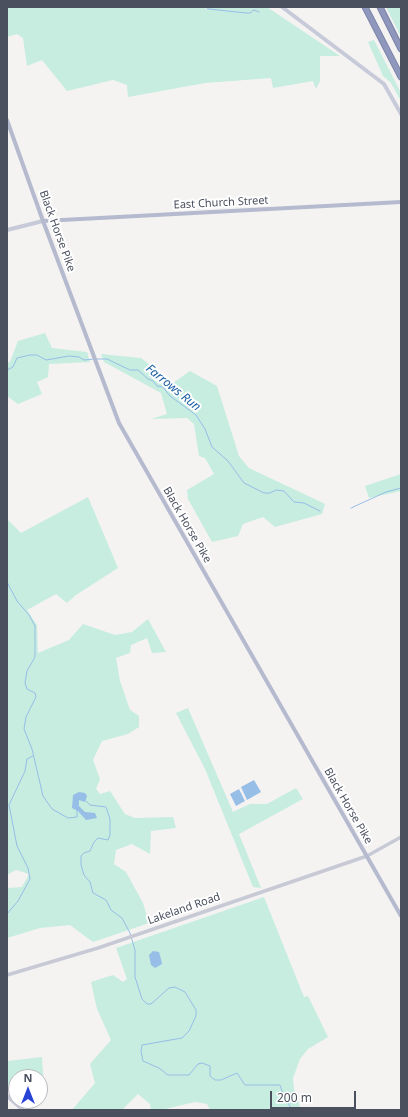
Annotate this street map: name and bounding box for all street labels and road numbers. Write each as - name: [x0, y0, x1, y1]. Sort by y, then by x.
- street label: Black Horse Pike: [36, 189, 78, 273]
- street label: East Church Street: [173, 194, 269, 212]
- street label: Black Horse Pike: [160, 485, 214, 565]
- street label: Black Horse Pike: [321, 766, 375, 846]
- street label: Lakeland Road: [146, 890, 222, 928]

